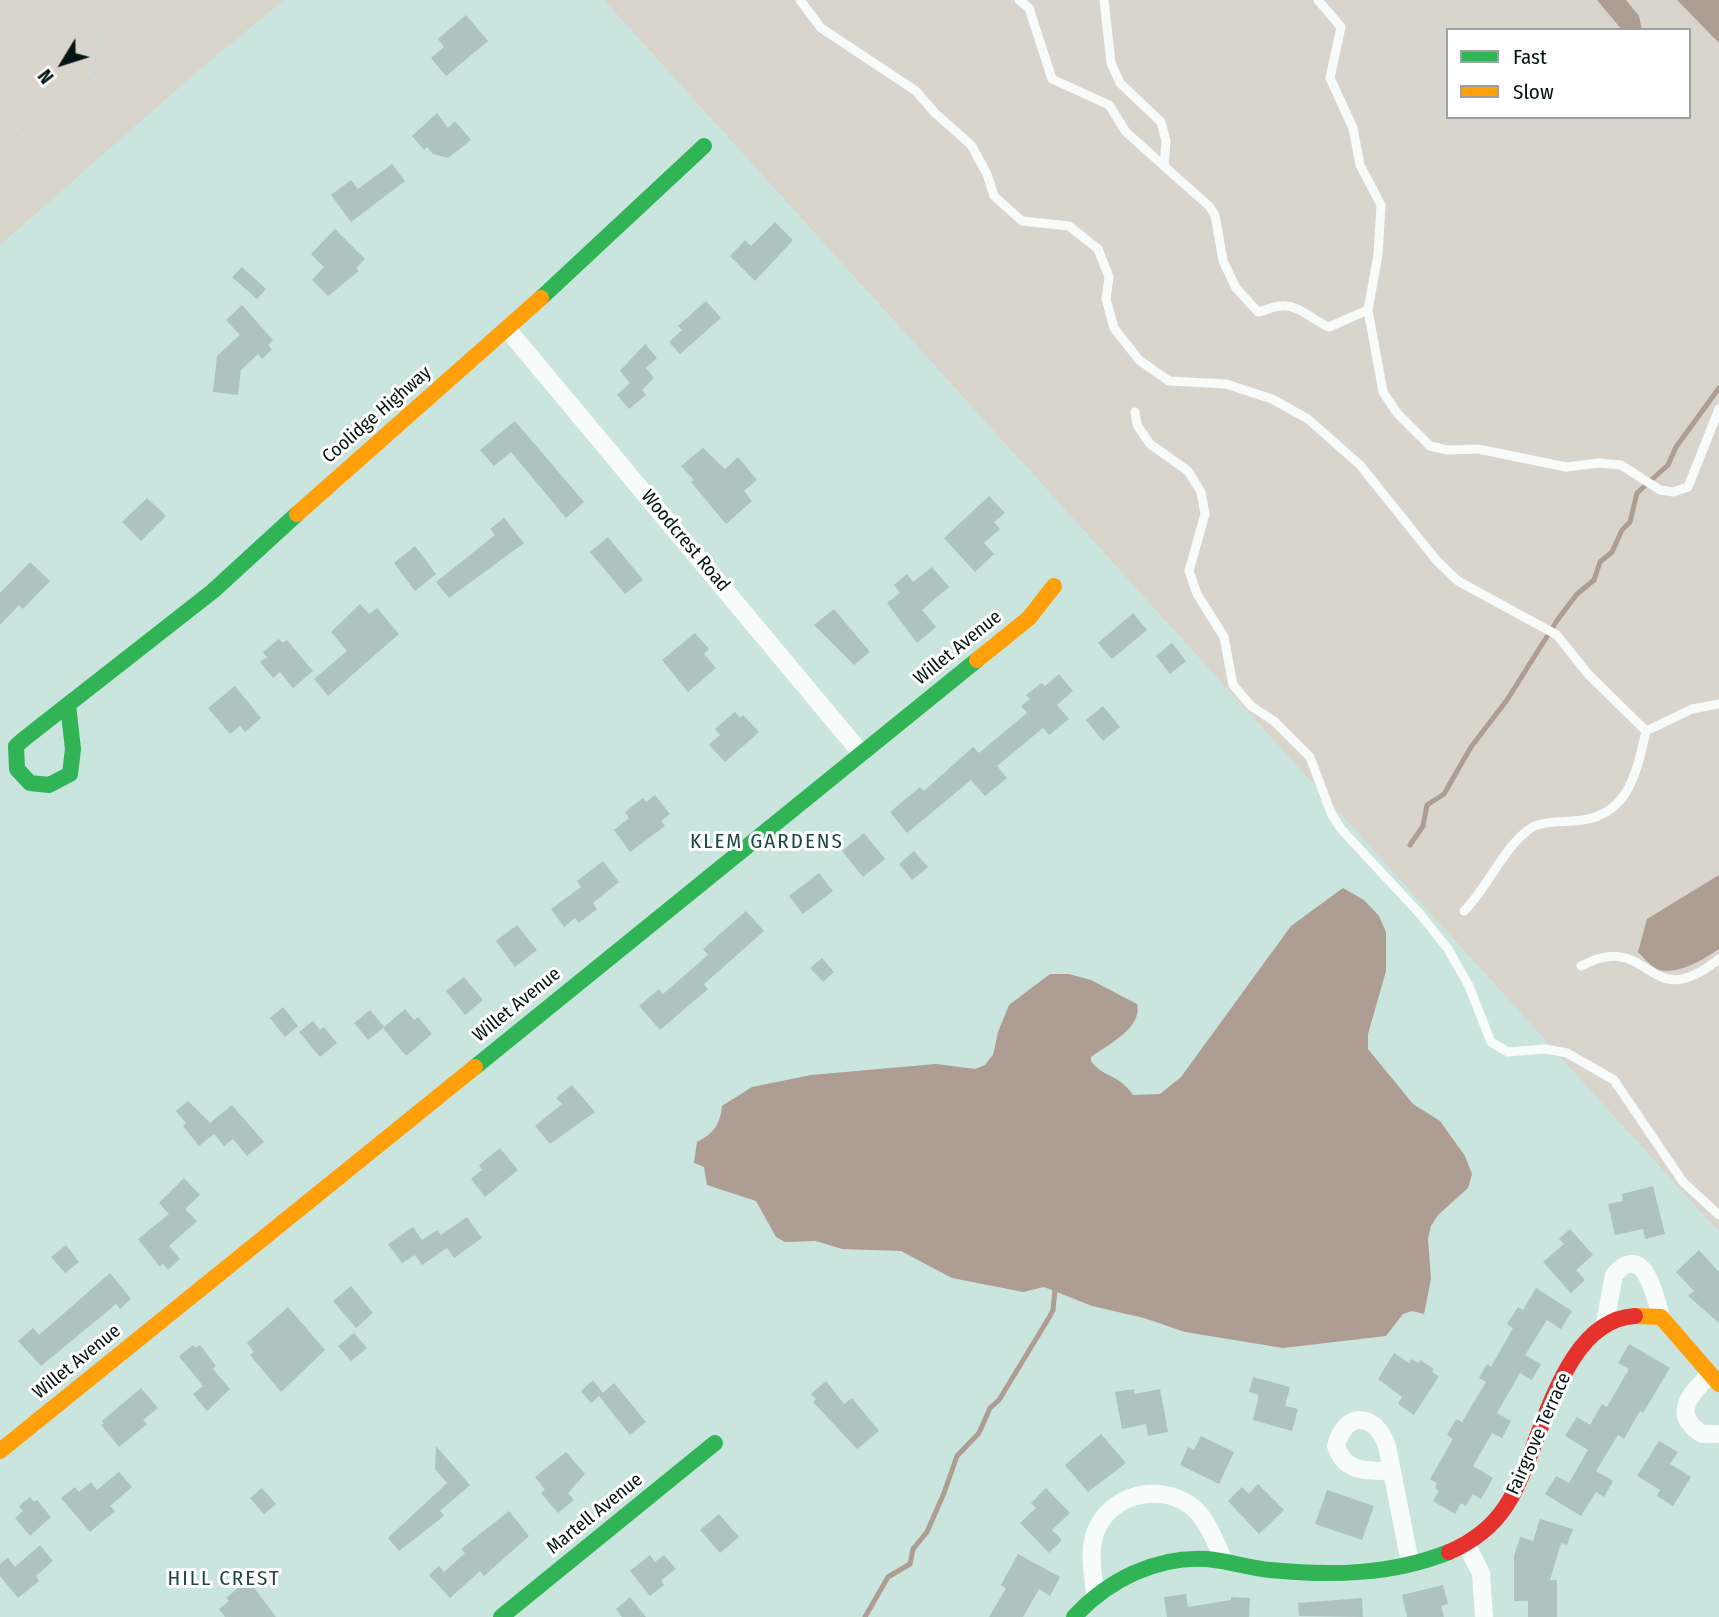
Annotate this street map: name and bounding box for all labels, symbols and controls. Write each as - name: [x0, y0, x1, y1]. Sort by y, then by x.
- north arrow: [28, 28, 98, 98]
- legend: [1446, 28, 1691, 119]
- text: Fast: [1513, 44, 1547, 70]
- text: N: [33, 65, 59, 88]
- text: Slow: [1513, 79, 1554, 105]
- street label: Coolidge Highway: [318, 362, 436, 468]
- street label: Woodcrest Road: [636, 485, 734, 597]
- street label: Willet Avenue: [910, 606, 1006, 690]
- district label: KLEM GARDENS: [692, 829, 842, 855]
- street label: Willet Avenue: [469, 963, 565, 1047]
- street label: Willet Avenue: [29, 1320, 125, 1404]
- street label: Fairgrove Terrace: [1502, 1369, 1576, 1499]
- street label: Martell Avenue: [543, 1469, 647, 1559]
- district label: HILL CREST: [169, 1566, 279, 1592]

